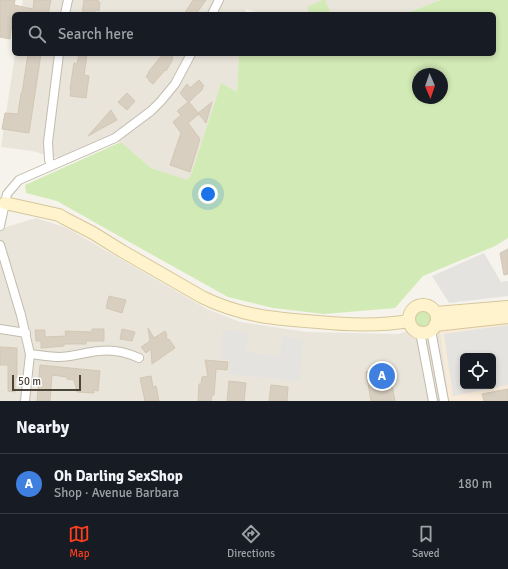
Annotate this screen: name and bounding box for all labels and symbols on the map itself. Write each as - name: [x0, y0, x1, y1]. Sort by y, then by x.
- north arrow: [412, 68, 448, 104]
- your location: [198, 184, 218, 204]
- pin: A: [369, 361, 395, 391]
- scale bar: [12, 373, 81, 392]

